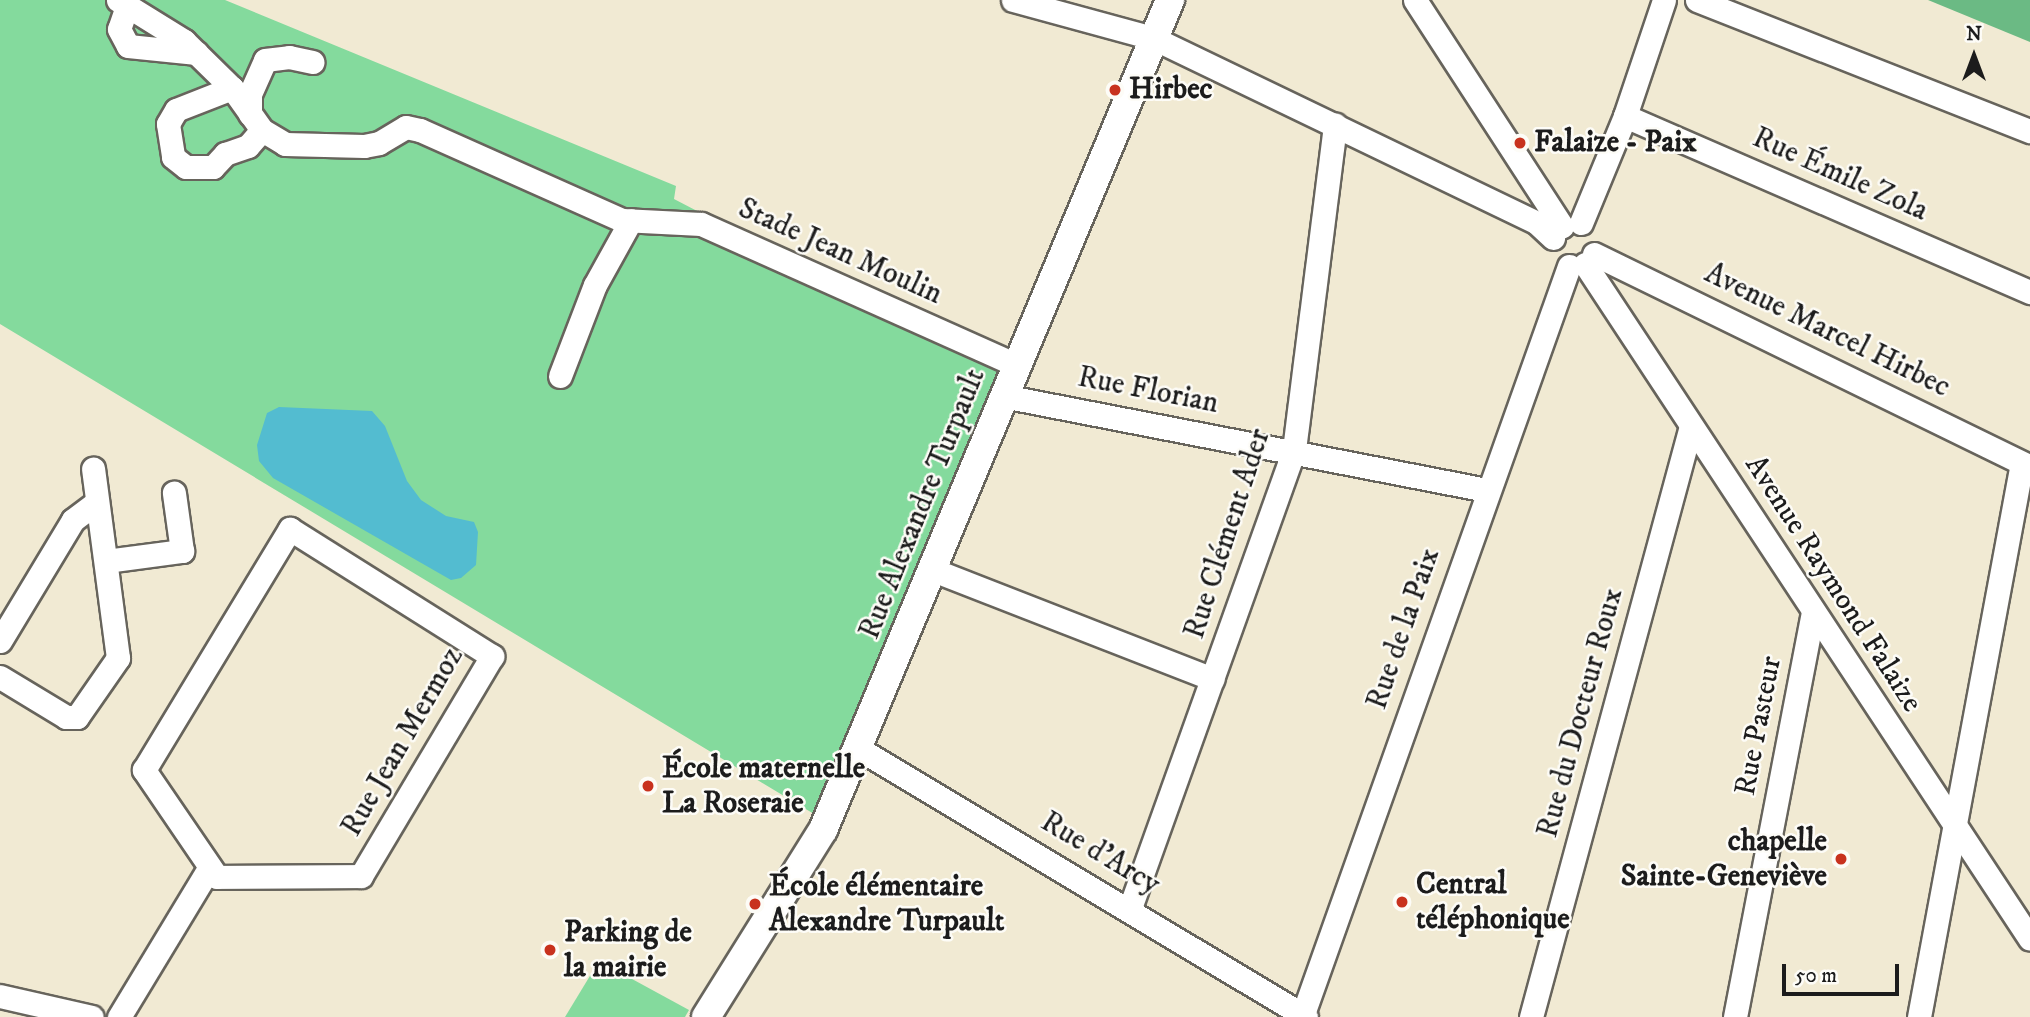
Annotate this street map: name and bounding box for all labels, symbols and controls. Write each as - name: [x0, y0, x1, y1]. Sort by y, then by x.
- north arrow: [1939, 21, 2009, 91]
- text: N: [1966, 23, 1982, 46]
- place label: Hirbec: [1129, 72, 1212, 108]
- marker: Hirbec: [1107, 82, 1123, 98]
- street label: Rue Émile Zola: [1747, 120, 1933, 230]
- place label: Falaize - Paix: [1534, 125, 1697, 161]
- marker: Falaize - Paix: [1512, 135, 1528, 151]
- street label: Stade Jean Moulin: [733, 191, 947, 313]
- street label: Avenue Marcel Hirbec: [1698, 256, 1956, 406]
- street label: Rue Florian: [1075, 360, 1221, 422]
- street label: Rue Alexandre Turpault: [852, 363, 994, 645]
- street label: Rue Clément Ader: [1177, 424, 1279, 644]
- street label: Avenue Raymond Falaize: [1737, 449, 1929, 719]
- street label: Rue de la Paix: [1360, 544, 1448, 714]
- street label: Rue du Docteur Roux: [1530, 584, 1632, 842]
- street label: Rue Jean Mermoz: [334, 641, 472, 843]
- street label: Rue Pasteur: [1728, 653, 1790, 799]
- place label: École maternelle La Roseraie: [662, 751, 865, 822]
- marker: École maternelle La Roseraie: [640, 778, 656, 794]
- street label: Rue d'Arcy: [1034, 805, 1166, 903]
- place label: chapelle Sainte-Geneviève: [1621, 824, 1827, 894]
- marker: chapelle Sainte-Geneviève: [1833, 851, 1849, 867]
- place label: Central téléphonique: [1416, 867, 1570, 937]
- place label: École élémentaire Alexandre Turpault: [769, 869, 1004, 939]
- marker: Central téléphonique: [1394, 894, 1410, 910]
- marker: École élémentaire Alexandre Turpault: [747, 896, 763, 912]
- place label: Parking de la mairie: [564, 915, 692, 986]
- marker: Parking de la mairie: [542, 942, 558, 958]
- scale bar: [1785, 950, 1902, 994]
- text: 50 m: [1795, 963, 1837, 989]

